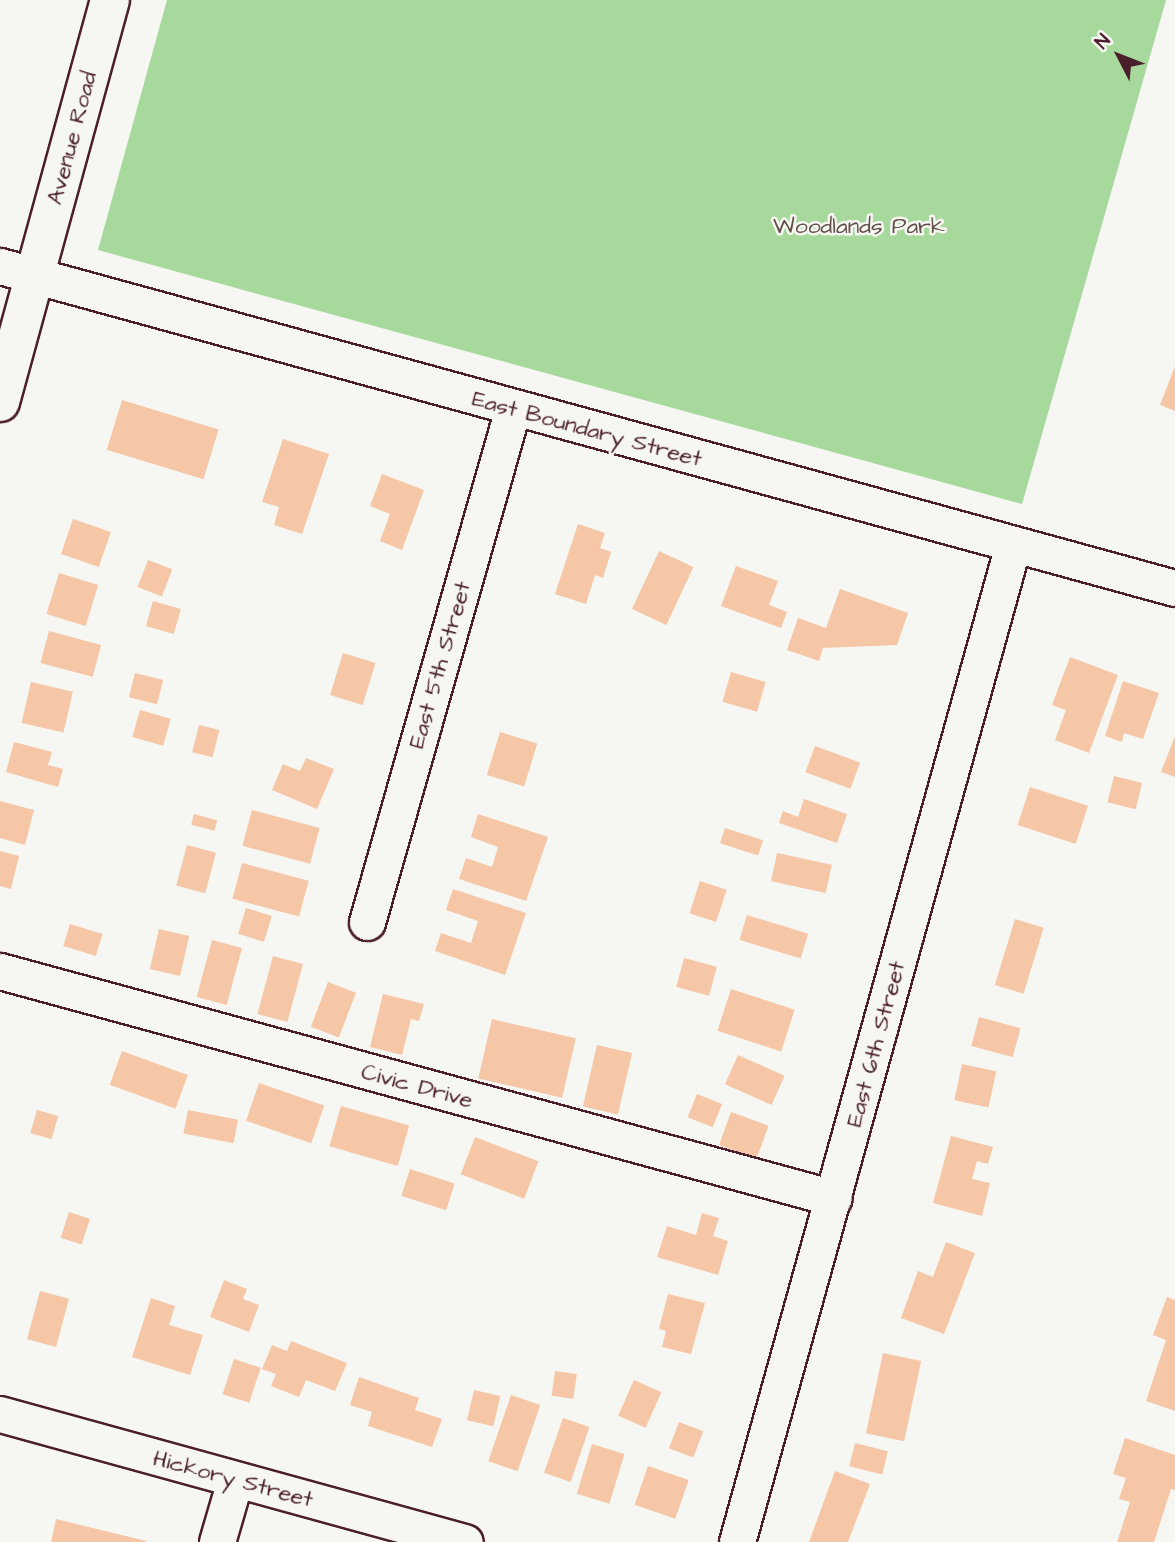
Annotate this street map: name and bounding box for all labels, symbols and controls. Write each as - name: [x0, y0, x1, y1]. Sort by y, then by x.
- north arrow: [1084, 21, 1154, 91]
- text: N: [1089, 28, 1117, 55]
- street label: Avenue Road: [41, 68, 103, 208]
- park label: Woodlands Park: [773, 212, 945, 240]
- street label: East Boundary Street: [469, 385, 705, 473]
- street label: East 5th Street: [403, 578, 477, 752]
- street label: East 6th Street: [841, 958, 911, 1130]
- street label: Civic Drive: [358, 1058, 476, 1114]
- street label: Hickory Street: [150, 1444, 316, 1514]

